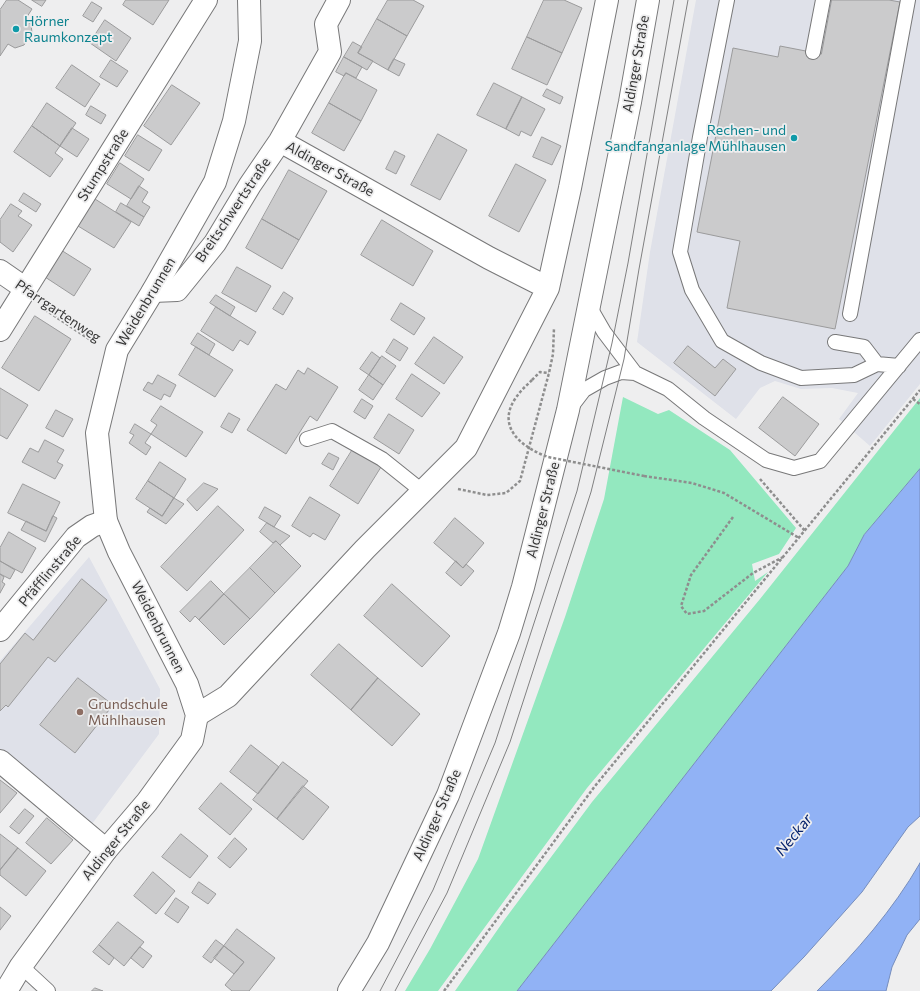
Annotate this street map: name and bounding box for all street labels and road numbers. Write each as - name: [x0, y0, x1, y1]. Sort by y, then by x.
- street label: Aldinger Straße: [619, 14, 653, 114]
- street label: Stumpstraße: [74, 125, 132, 205]
- street label: Aldinger Straße: [283, 138, 377, 200]
- street label: Breitschwertstraße: [192, 154, 274, 266]
- street label: Weidenbrunnen: [113, 254, 179, 350]
- street label: Pfarrgartenweg: [12, 276, 104, 346]
- street label: Aldinger Straße: [523, 460, 563, 560]
- street label: Pfäfflinstraße: [15, 532, 85, 610]
- street label: Weidenbrunnen: [128, 578, 188, 676]
- street label: Aldinger Straße: [409, 767, 465, 863]
- street label: Aldinger Straße: [78, 796, 154, 884]

